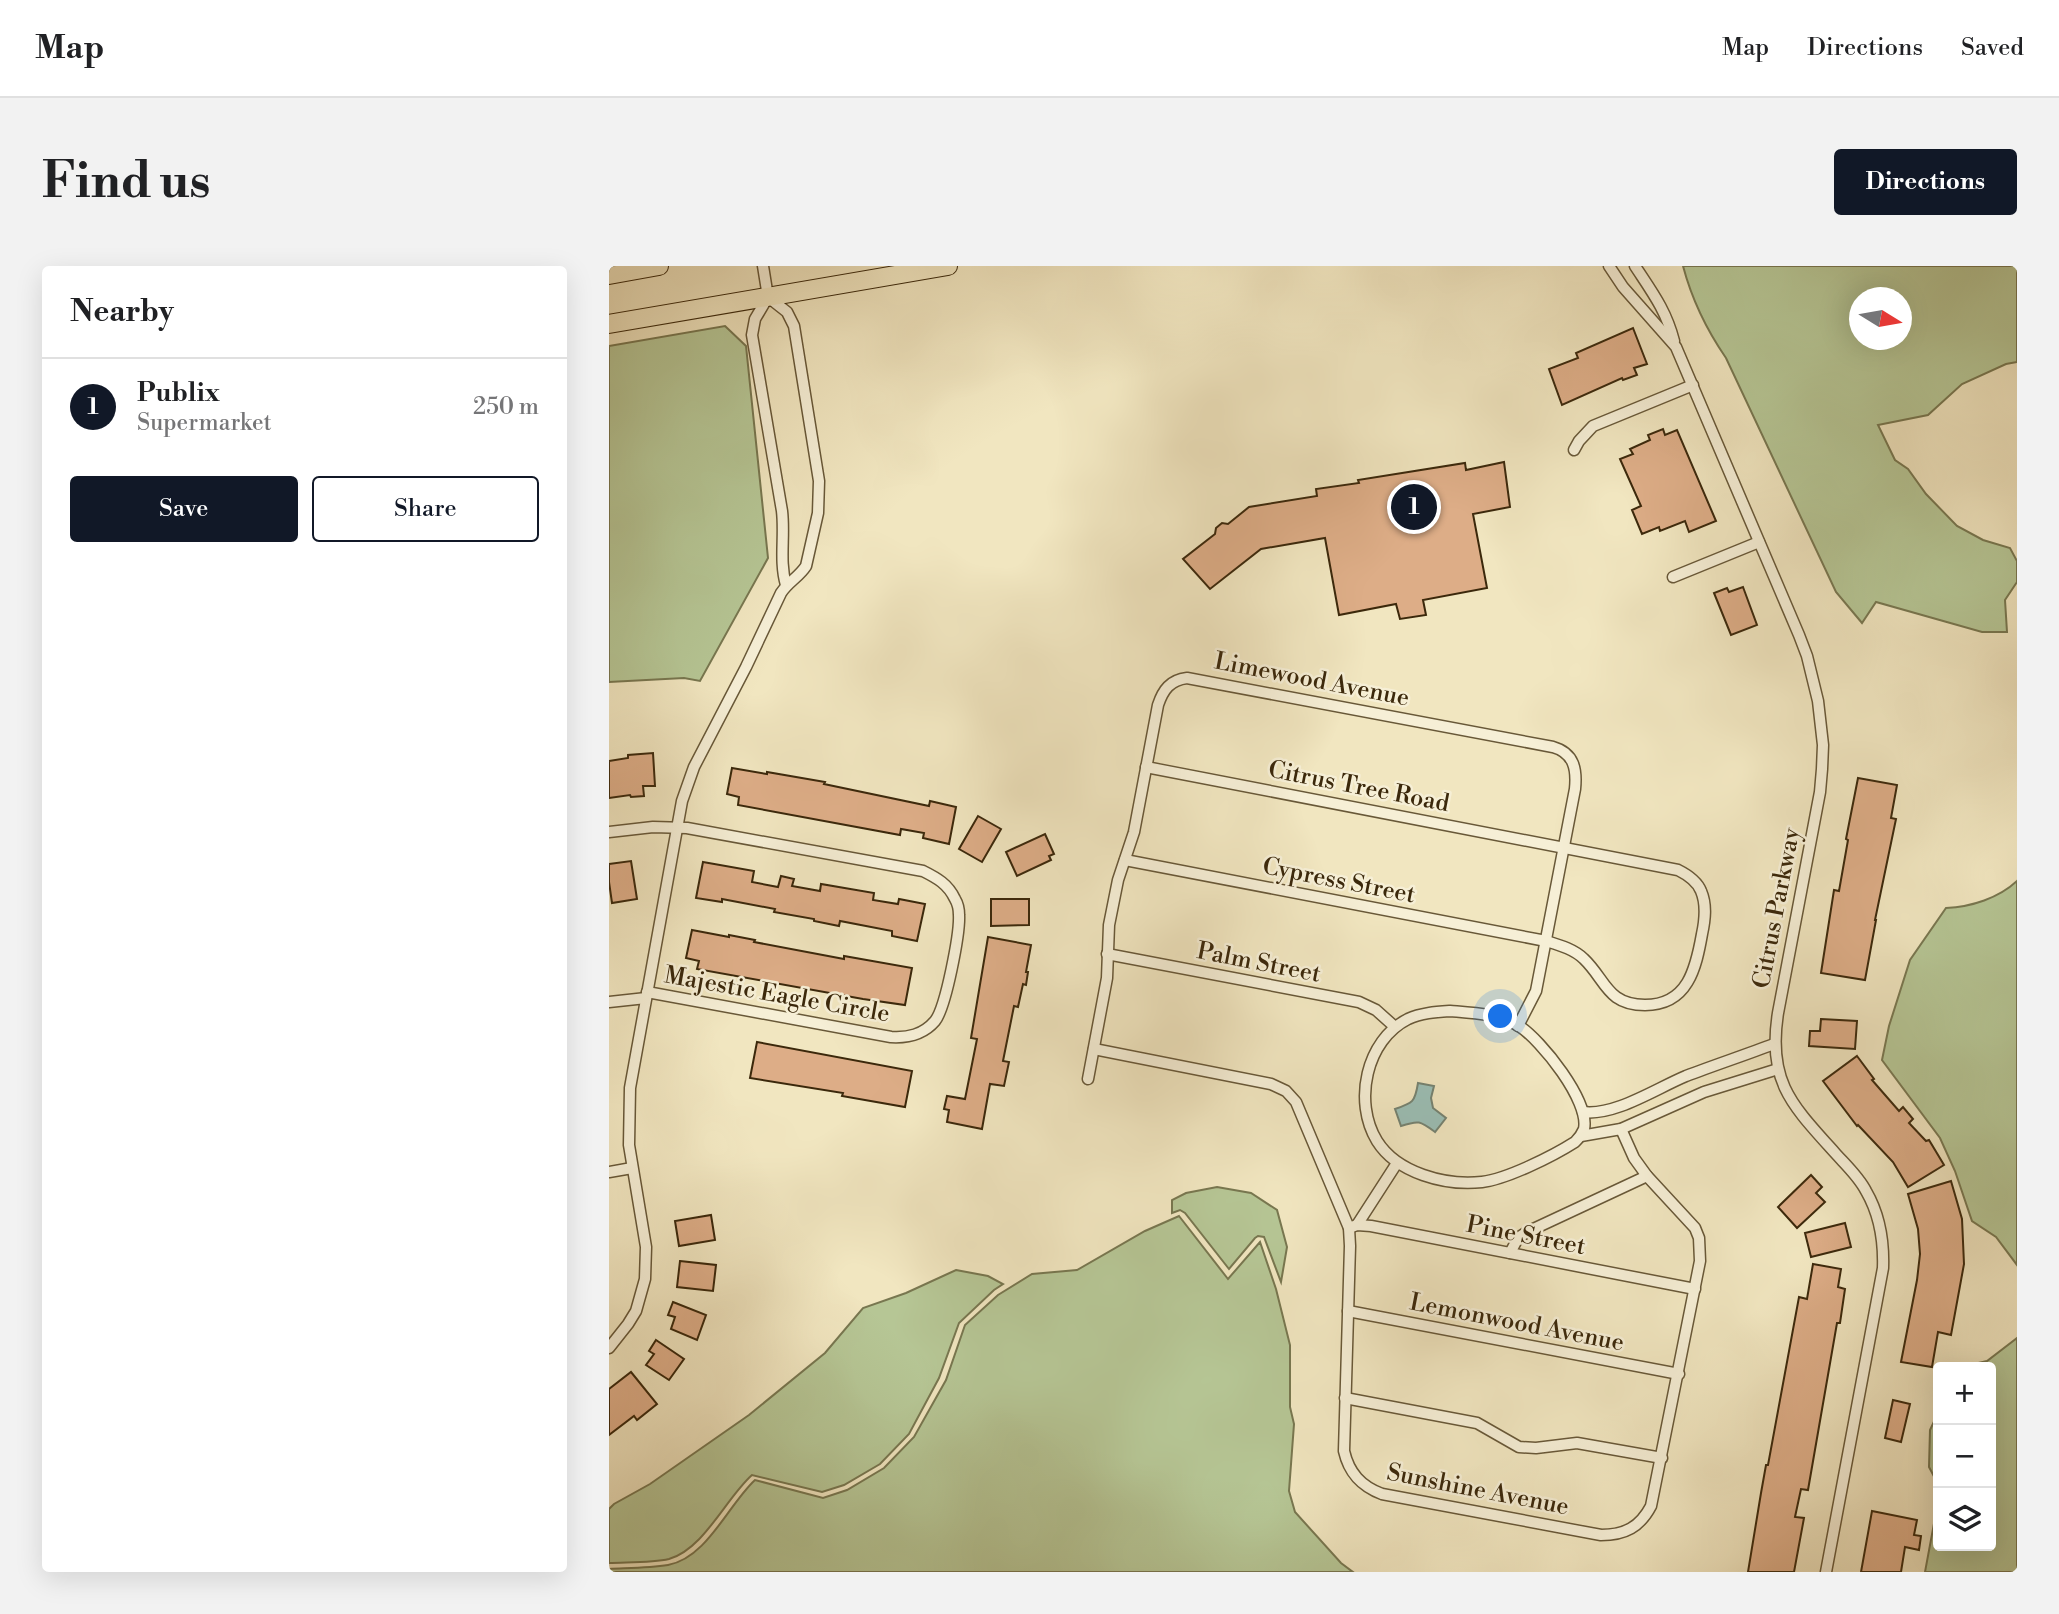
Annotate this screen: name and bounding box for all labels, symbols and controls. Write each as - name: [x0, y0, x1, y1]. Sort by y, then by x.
- text: Map: [35, 28, 104, 69]
- text: Map: [1722, 33, 1769, 63]
- text: Directions: [1807, 33, 1923, 63]
- text: Saved: [1961, 33, 2024, 63]
- button: Directions: [1834, 149, 2017, 215]
- text: Find us: [42, 152, 211, 213]
- north arrow: [1849, 287, 1912, 350]
- text: Nearby: [70, 293, 174, 331]
- text: Publix: [137, 377, 220, 409]
- text: 1: [87, 393, 99, 421]
- text: 250 m: [473, 393, 539, 421]
- text: Supermarket: [137, 409, 272, 437]
- button: Save: [70, 476, 298, 542]
- button: Share: [312, 476, 539, 542]
- pin: 1: [1391, 481, 1437, 533]
- street label: Limewood Avenue: [1212, 646, 1412, 714]
- street label: Citrus Tree Road: [1266, 755, 1452, 819]
- street label: Citrus Parkway: [1747, 825, 1807, 991]
- street label: Cypress Street: [1260, 851, 1418, 911]
- street label: Palm Street: [1194, 936, 1324, 990]
- street label: Majestic Eagle Circle: [662, 960, 892, 1030]
- your location: [1483, 999, 1517, 1033]
- street label: Pine Street: [1464, 1210, 1588, 1262]
- street label: Lemonwood Avenue: [1407, 1287, 1627, 1358]
- map controls: [1933, 1362, 1996, 1551]
- button: +: [1933, 1362, 1996, 1425]
- button: −: [1933, 1425, 1996, 1488]
- street label: Sunshine Avenue: [1384, 1458, 1571, 1522]
- button: layers: [1933, 1488, 1996, 1551]

